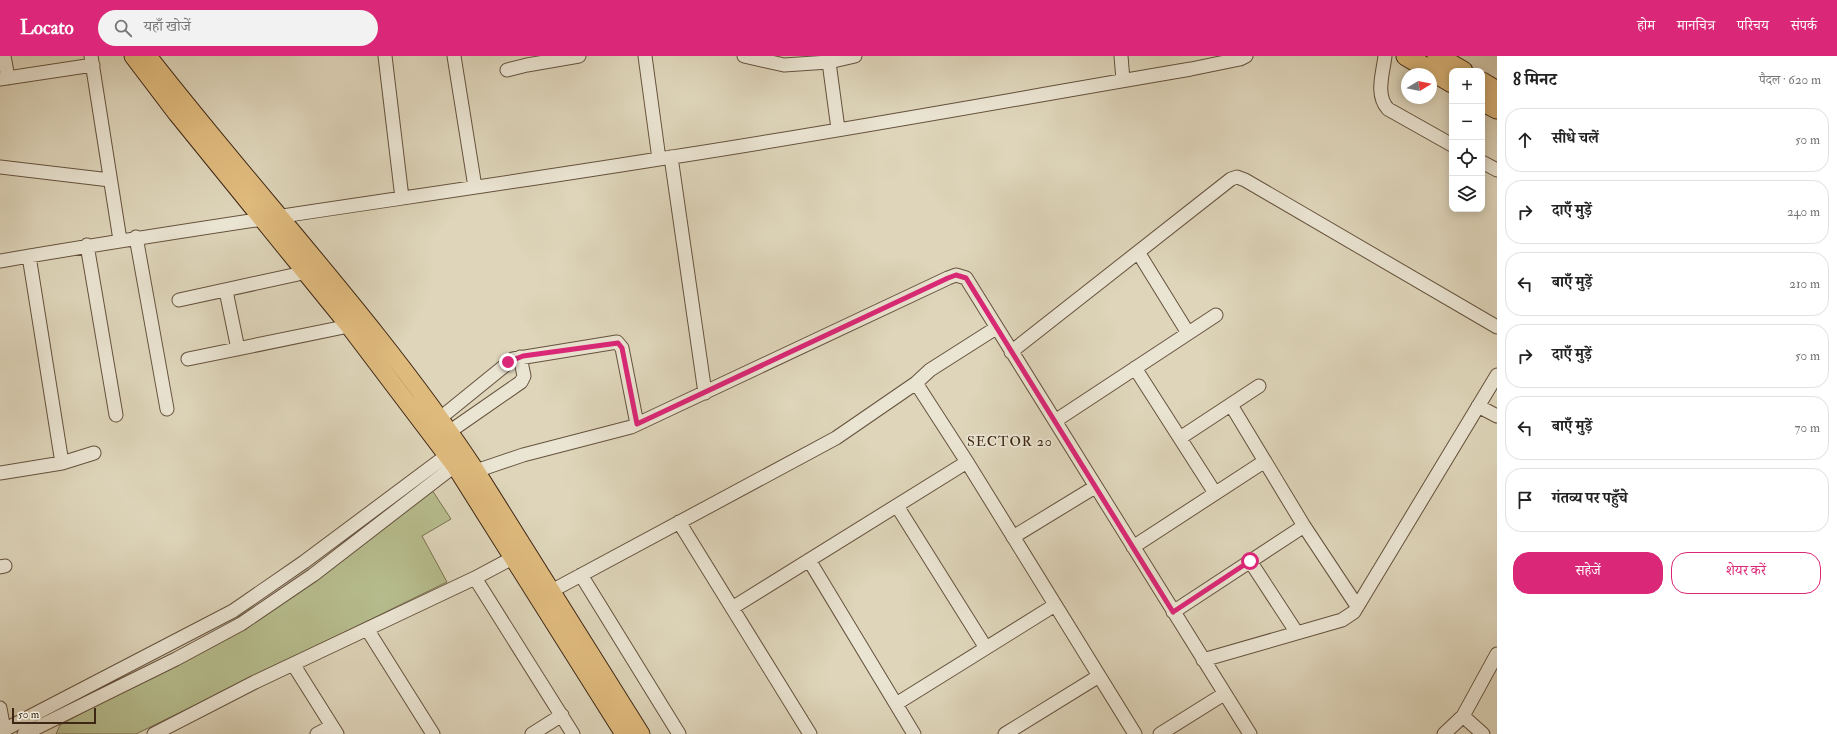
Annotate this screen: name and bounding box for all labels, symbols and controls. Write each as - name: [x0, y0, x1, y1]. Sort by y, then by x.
- search box: [98, 10, 378, 46]
- text: Locato: [20, 16, 74, 40]
- icon: search: [112, 17, 134, 39]
- text: यहाँ खोजें: [144, 17, 191, 36]
- text: होम: [1637, 17, 1655, 34]
- text: मानचित्र: [1677, 17, 1715, 34]
- text: परिचय: [1737, 17, 1769, 34]
- text: संपर्क: [1791, 17, 1817, 34]
- north arrow: [1401, 68, 1437, 104]
- map controls: [1449, 68, 1485, 212]
- button: +: [1449, 68, 1485, 104]
- text: 8 मिनट: [1513, 69, 1557, 90]
- text: पैदल · 620 m: [1759, 72, 1821, 88]
- button: −: [1449, 104, 1485, 140]
- icon: ahead: [1514, 129, 1536, 151]
- text: सीधे चलें: [1552, 129, 1599, 148]
- text: 50 m: [1795, 132, 1820, 148]
- button: locate: [1449, 140, 1485, 176]
- button: layers: [1449, 176, 1485, 212]
- icon: right: [1514, 201, 1536, 223]
- text: दाएँ मुड़ें: [1552, 201, 1592, 220]
- text: 240 m: [1787, 204, 1820, 220]
- icon: left: [1514, 273, 1536, 295]
- text: बाएँ मुड़ें: [1552, 273, 1592, 292]
- text: 210 m: [1789, 276, 1820, 292]
- icon: right: [1514, 345, 1536, 367]
- text: दाएँ मुड़ें: [1552, 345, 1592, 364]
- text: 50 m: [1795, 348, 1820, 364]
- route end: [499, 353, 517, 371]
- icon: left: [1514, 417, 1536, 439]
- text: बाएँ मुड़ें: [1552, 417, 1592, 436]
- text: 70 m: [1795, 420, 1820, 436]
- district label: SECTOR 20: [967, 433, 1053, 450]
- icon: arrive: [1514, 489, 1536, 511]
- text: गंतव्य पर पहुँचे: [1552, 489, 1628, 508]
- route start: [1241, 552, 1259, 570]
- button: सहेजें: [1513, 552, 1663, 594]
- button: शेयर करें: [1671, 552, 1821, 594]
- scale bar: [12, 706, 96, 725]
- text: 50 m: [18, 708, 39, 721]

